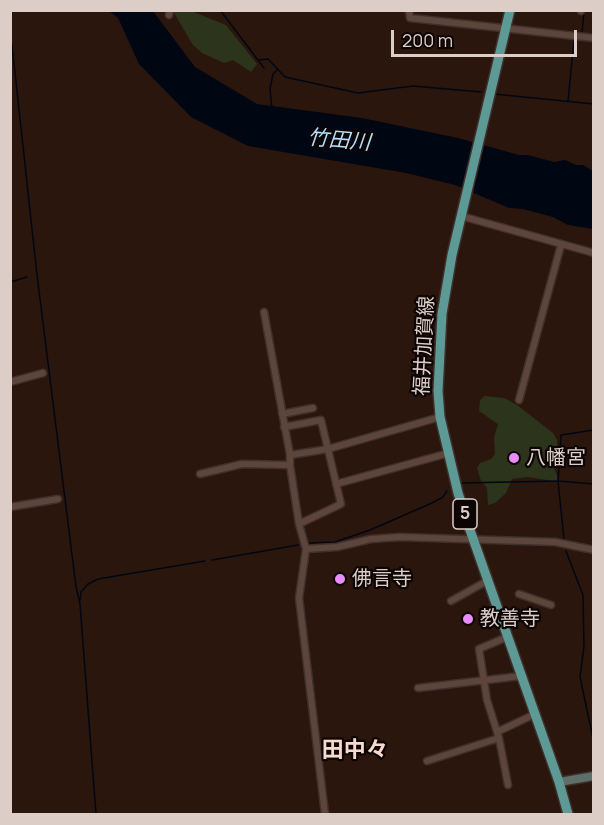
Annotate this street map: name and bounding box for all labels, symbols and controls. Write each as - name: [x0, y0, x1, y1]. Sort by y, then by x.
- scale bar: [394, 18, 580, 56]
- text: 200 m: [402, 28, 453, 52]
- water label: 竹田川: [307, 126, 371, 156]
- street label: 福井加賀線: [410, 295, 440, 397]
- place label: 八幡宮: [526, 446, 586, 470]
- marker: 八幡宮: [507, 451, 521, 465]
- road number: 5: [453, 499, 477, 529]
- place label: 佛言寺: [352, 567, 412, 591]
- marker: 佛言寺: [333, 572, 347, 586]
- place label: 教善寺: [480, 607, 540, 631]
- marker: 教善寺: [461, 612, 475, 626]
- district label: 田中々: [322, 738, 388, 764]

